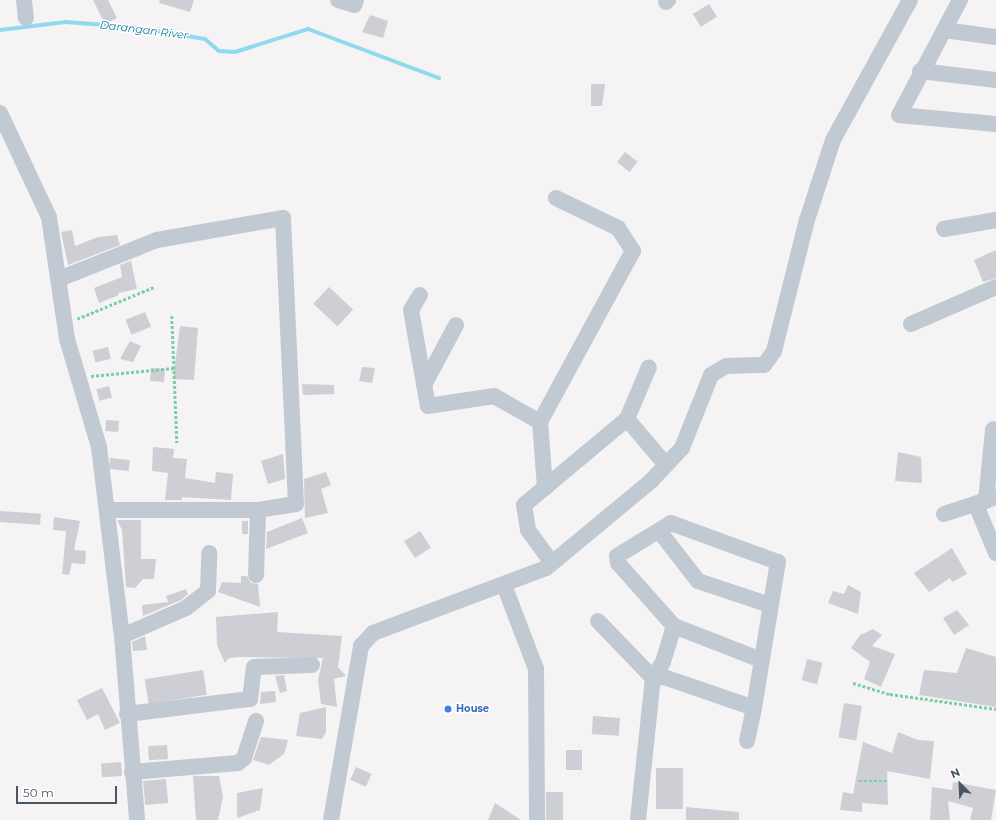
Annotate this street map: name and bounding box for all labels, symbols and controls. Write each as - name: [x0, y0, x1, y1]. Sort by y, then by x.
- water label: Darangan River: [99, 18, 189, 42]
- place label: House: [456, 703, 489, 715]
- marker: House: [443, 704, 453, 714]
- north arrow: [940, 764, 980, 804]
- text: N: [948, 765, 962, 781]
- scale bar: [18, 778, 119, 804]
- text: 50 m: [23, 785, 54, 800]

